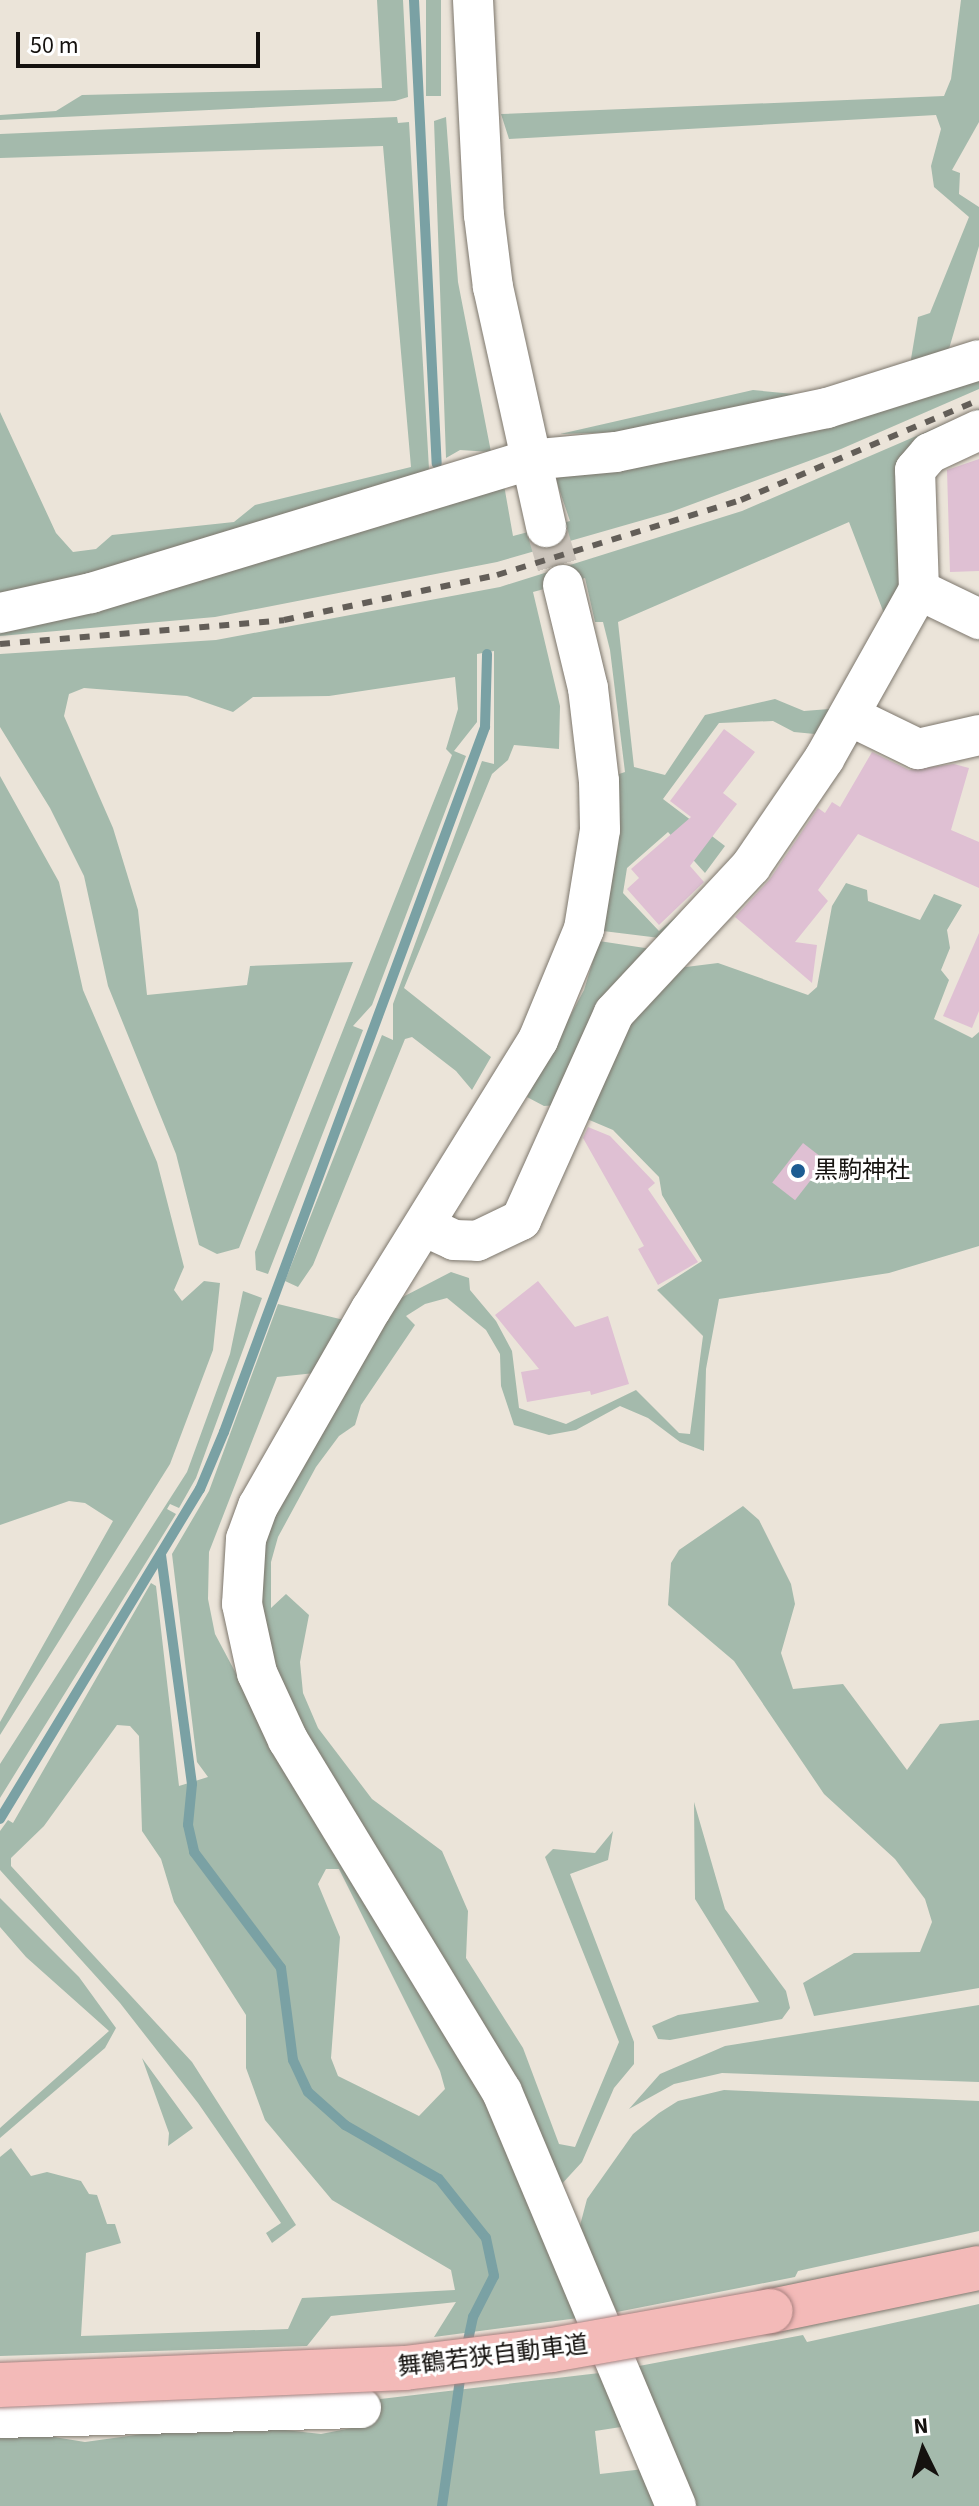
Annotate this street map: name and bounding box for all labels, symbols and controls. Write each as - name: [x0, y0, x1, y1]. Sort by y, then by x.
- scale bar: [20, 16, 264, 66]
- text: 50 m: [30, 28, 79, 63]
- place label: 黒駒神社: [814, 1157, 910, 1185]
- marker: 黒駒神社: [789, 1162, 807, 1180]
- street label: 舞鶴若狭自動車道: [396, 2330, 590, 2382]
- north arrow: [883, 2410, 963, 2490]
- text: N: [912, 2410, 930, 2443]

